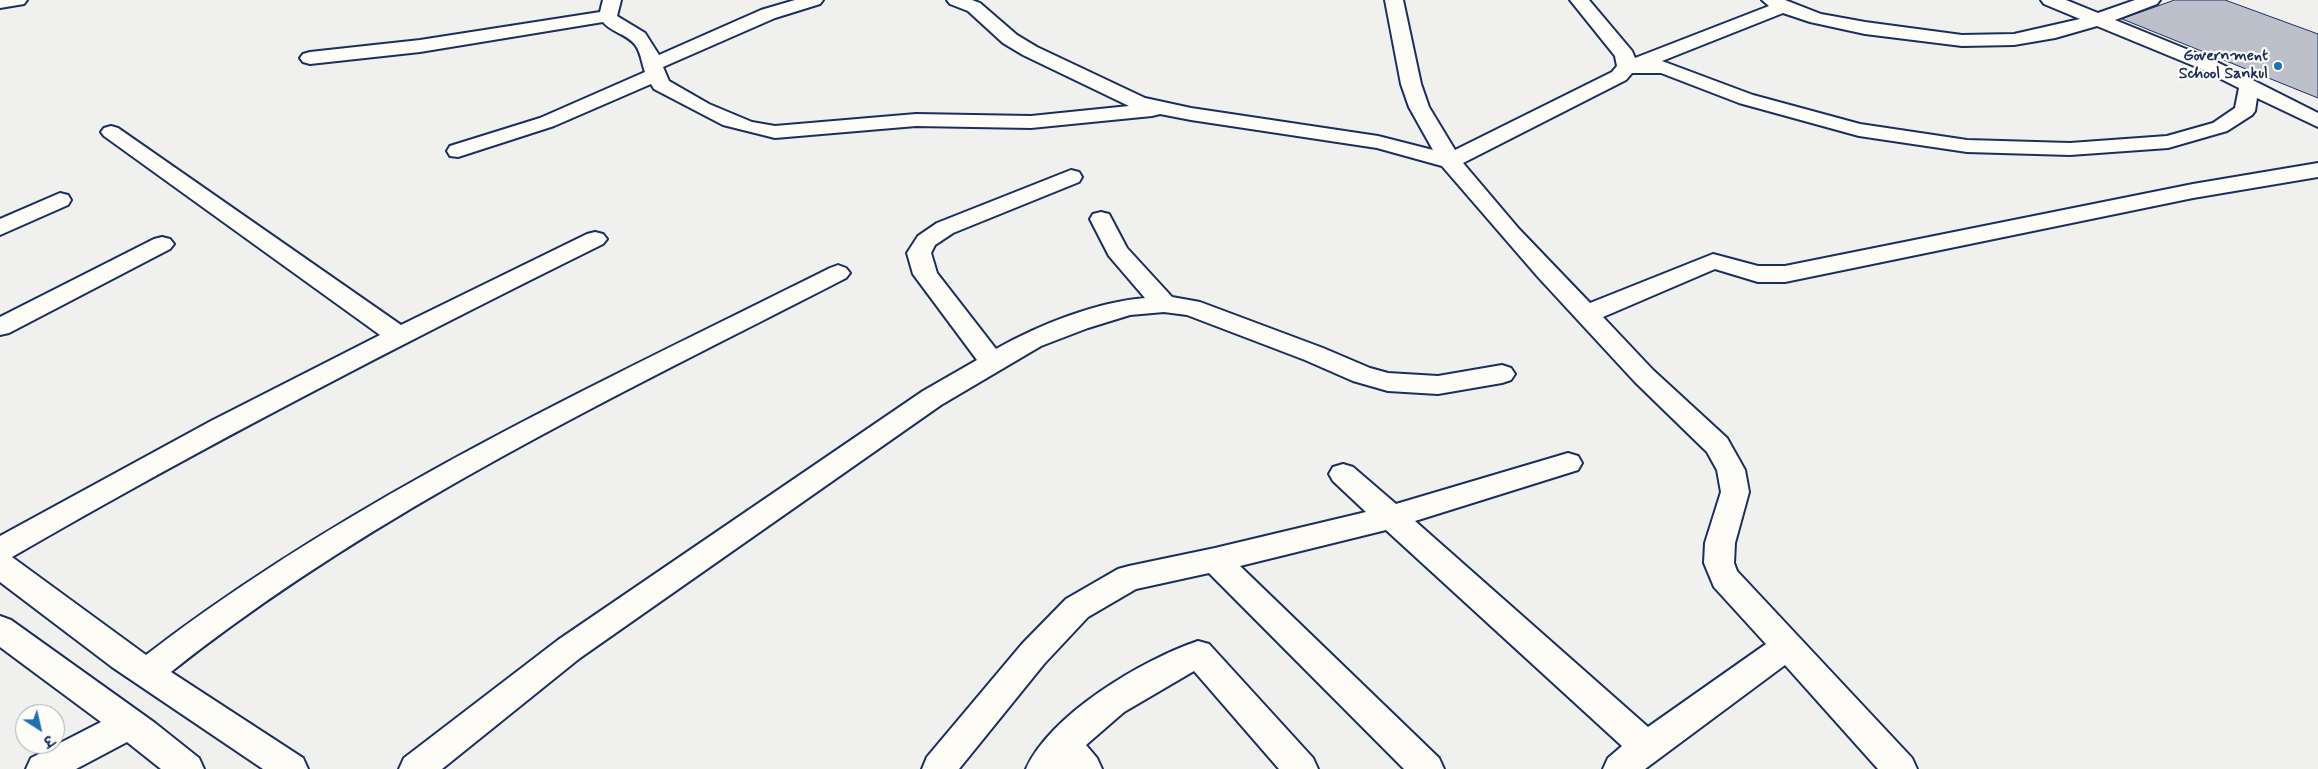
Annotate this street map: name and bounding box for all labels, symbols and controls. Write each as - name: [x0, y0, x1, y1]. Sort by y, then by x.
- place label: Government School Sankul: [2179, 47, 2268, 85]
- marker: Government School Sankul: [2272, 60, 2284, 72]
- north arrow: [15, 704, 65, 754]
- text: उ: [39, 730, 57, 751]

